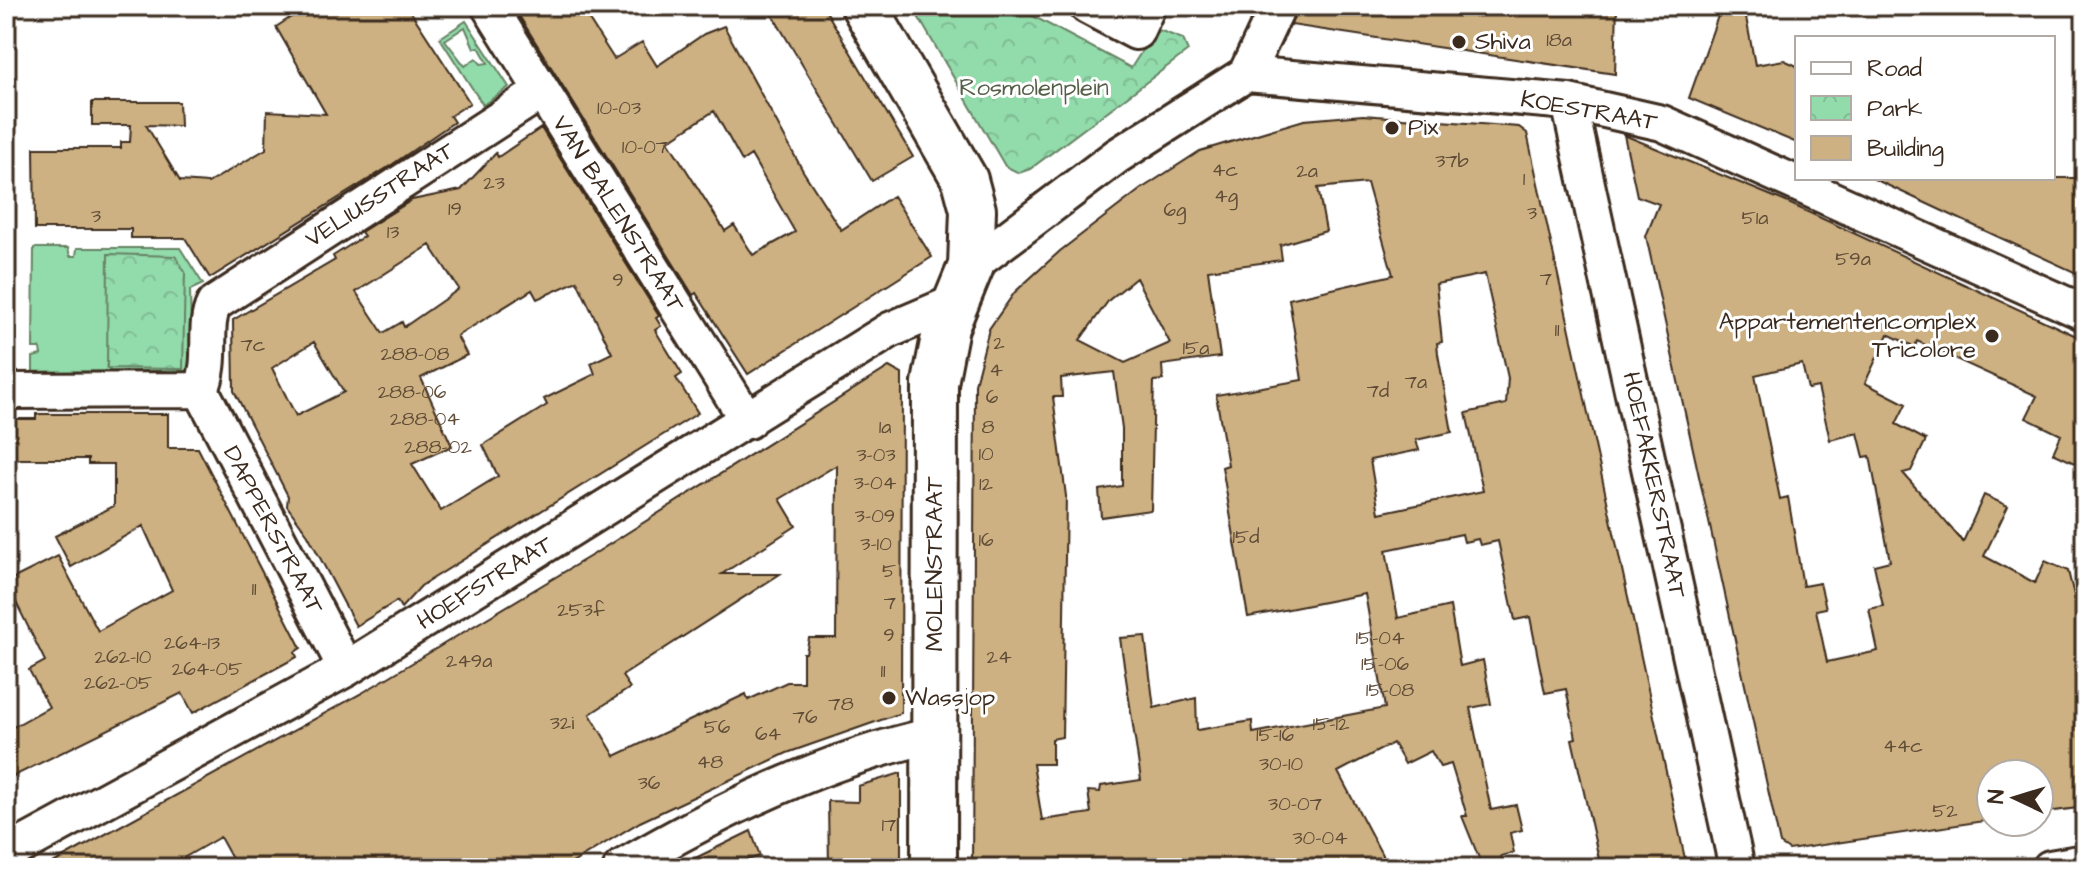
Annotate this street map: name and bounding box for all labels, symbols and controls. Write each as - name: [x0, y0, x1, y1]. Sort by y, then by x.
- place label: Shiva: [1475, 25, 1531, 59]
- house number: 18a: [1546, 26, 1572, 54]
- marker: Shiva: [1450, 33, 1468, 51]
- legend: [1795, 36, 2055, 180]
- text: Road: [1867, 52, 1922, 86]
- park label: Rosmolenplein: [959, 71, 1109, 105]
- street label: KOESTRAAT: [1518, 82, 1660, 140]
- text: Park: [1867, 92, 1923, 126]
- house number: 10-03: [597, 94, 641, 122]
- street label: VAN BALENSTRAAT: [544, 109, 692, 319]
- place label: Pix: [1408, 111, 1439, 145]
- marker: Pix: [1383, 119, 1401, 137]
- text: Building: [1867, 132, 1944, 167]
- house number: 10-07: [622, 133, 668, 161]
- street label: VELIUSSTRAAT: [299, 134, 461, 256]
- house number: 37b: [1435, 147, 1469, 175]
- house number: 4c: [1212, 156, 1238, 184]
- house number: 2a: [1296, 157, 1318, 185]
- house number: 1: [1523, 165, 1526, 193]
- house number: 23: [483, 169, 505, 197]
- house number: 4g: [1214, 182, 1238, 211]
- house number: 19: [448, 195, 462, 223]
- house number: 6g: [1164, 196, 1186, 225]
- house number: 3: [1527, 199, 1537, 227]
- house number: 3: [91, 202, 101, 230]
- house number: 51a: [1742, 204, 1768, 232]
- house number: 13: [387, 218, 399, 246]
- house number: 59a: [1835, 245, 1871, 273]
- house number: 7: [1540, 265, 1552, 293]
- house number: 9: [612, 266, 624, 294]
- place label: Appartementencomplex Tricolore: [1719, 305, 1977, 367]
- house number: 11: [1554, 316, 1560, 344]
- marker: Appartementencomplex Tricolore: [1983, 327, 2001, 345]
- house number: 2: [993, 329, 1005, 357]
- house number: 7c: [241, 331, 266, 359]
- house number: 15a: [1183, 334, 1209, 362]
- house number: 288-08: [380, 340, 450, 368]
- house number: 4: [989, 356, 1003, 384]
- house number: 7a: [1405, 368, 1427, 396]
- street label: HOEFAKKERSTRAAT: [1613, 369, 1695, 601]
- house number: 7d: [1367, 377, 1389, 405]
- house number: 288-06: [378, 378, 447, 406]
- house number: 6: [986, 383, 999, 411]
- house number: 288-04: [390, 405, 460, 433]
- house number: 1a: [879, 413, 891, 441]
- house number: 8: [982, 413, 995, 441]
- house number: 288-02: [404, 433, 472, 461]
- street label: DAPPERSTRAAT: [214, 440, 332, 620]
- house number: 10: [978, 440, 994, 468]
- house number: 3-03: [856, 441, 896, 469]
- house number: 3-04: [854, 469, 897, 497]
- house number: 12: [979, 470, 994, 498]
- street label: MOLENSTRAAT: [918, 476, 952, 651]
- house number: 3-09: [855, 502, 895, 530]
- house number: 15d: [1233, 523, 1259, 551]
- house number: 16: [978, 526, 994, 554]
- street label: HOEFSTRAAT: [410, 528, 560, 638]
- house number: 3-10: [860, 530, 892, 558]
- house number: 5: [882, 557, 896, 585]
- house number: 11: [251, 575, 257, 603]
- house number: 7: [884, 589, 896, 617]
- house number: 253f: [557, 596, 605, 624]
- house number: 9: [883, 621, 895, 649]
- house number: 15-04: [1355, 624, 1405, 652]
- house number: 264-13: [164, 629, 220, 657]
- house number: 262-10: [95, 643, 152, 671]
- house number: 24: [986, 643, 1012, 671]
- house number: 249a: [446, 647, 492, 675]
- house number: 15-06: [1361, 650, 1410, 678]
- house number: 264-05: [172, 655, 242, 683]
- house number: 11: [880, 657, 886, 685]
- house number: 262-05: [84, 669, 152, 697]
- house number: 15-08: [1366, 676, 1414, 704]
- place label: Wassjop: [905, 681, 995, 715]
- marker: Wassjop: [880, 689, 898, 707]
- house number: 78: [828, 690, 854, 718]
- house number: 76: [793, 703, 818, 731]
- house number: 32i: [550, 709, 574, 737]
- house number: 15-12: [1313, 710, 1350, 738]
- house number: 56: [704, 713, 731, 741]
- house number: 64: [755, 720, 781, 748]
- house number: 15-16: [1256, 721, 1294, 749]
- house number: 44c: [1883, 732, 1923, 760]
- house number: 48: [697, 748, 723, 776]
- house number: 30-10: [1259, 750, 1303, 778]
- north arrow: [1975, 758, 2055, 838]
- house number: 36: [638, 769, 661, 797]
- text: N: [1981, 789, 2013, 805]
- house number: 30-07: [1268, 790, 1322, 818]
- house number: 52: [1932, 797, 1958, 825]
- house number: 17: [882, 811, 896, 839]
- house number: 30-04: [1292, 824, 1348, 852]

